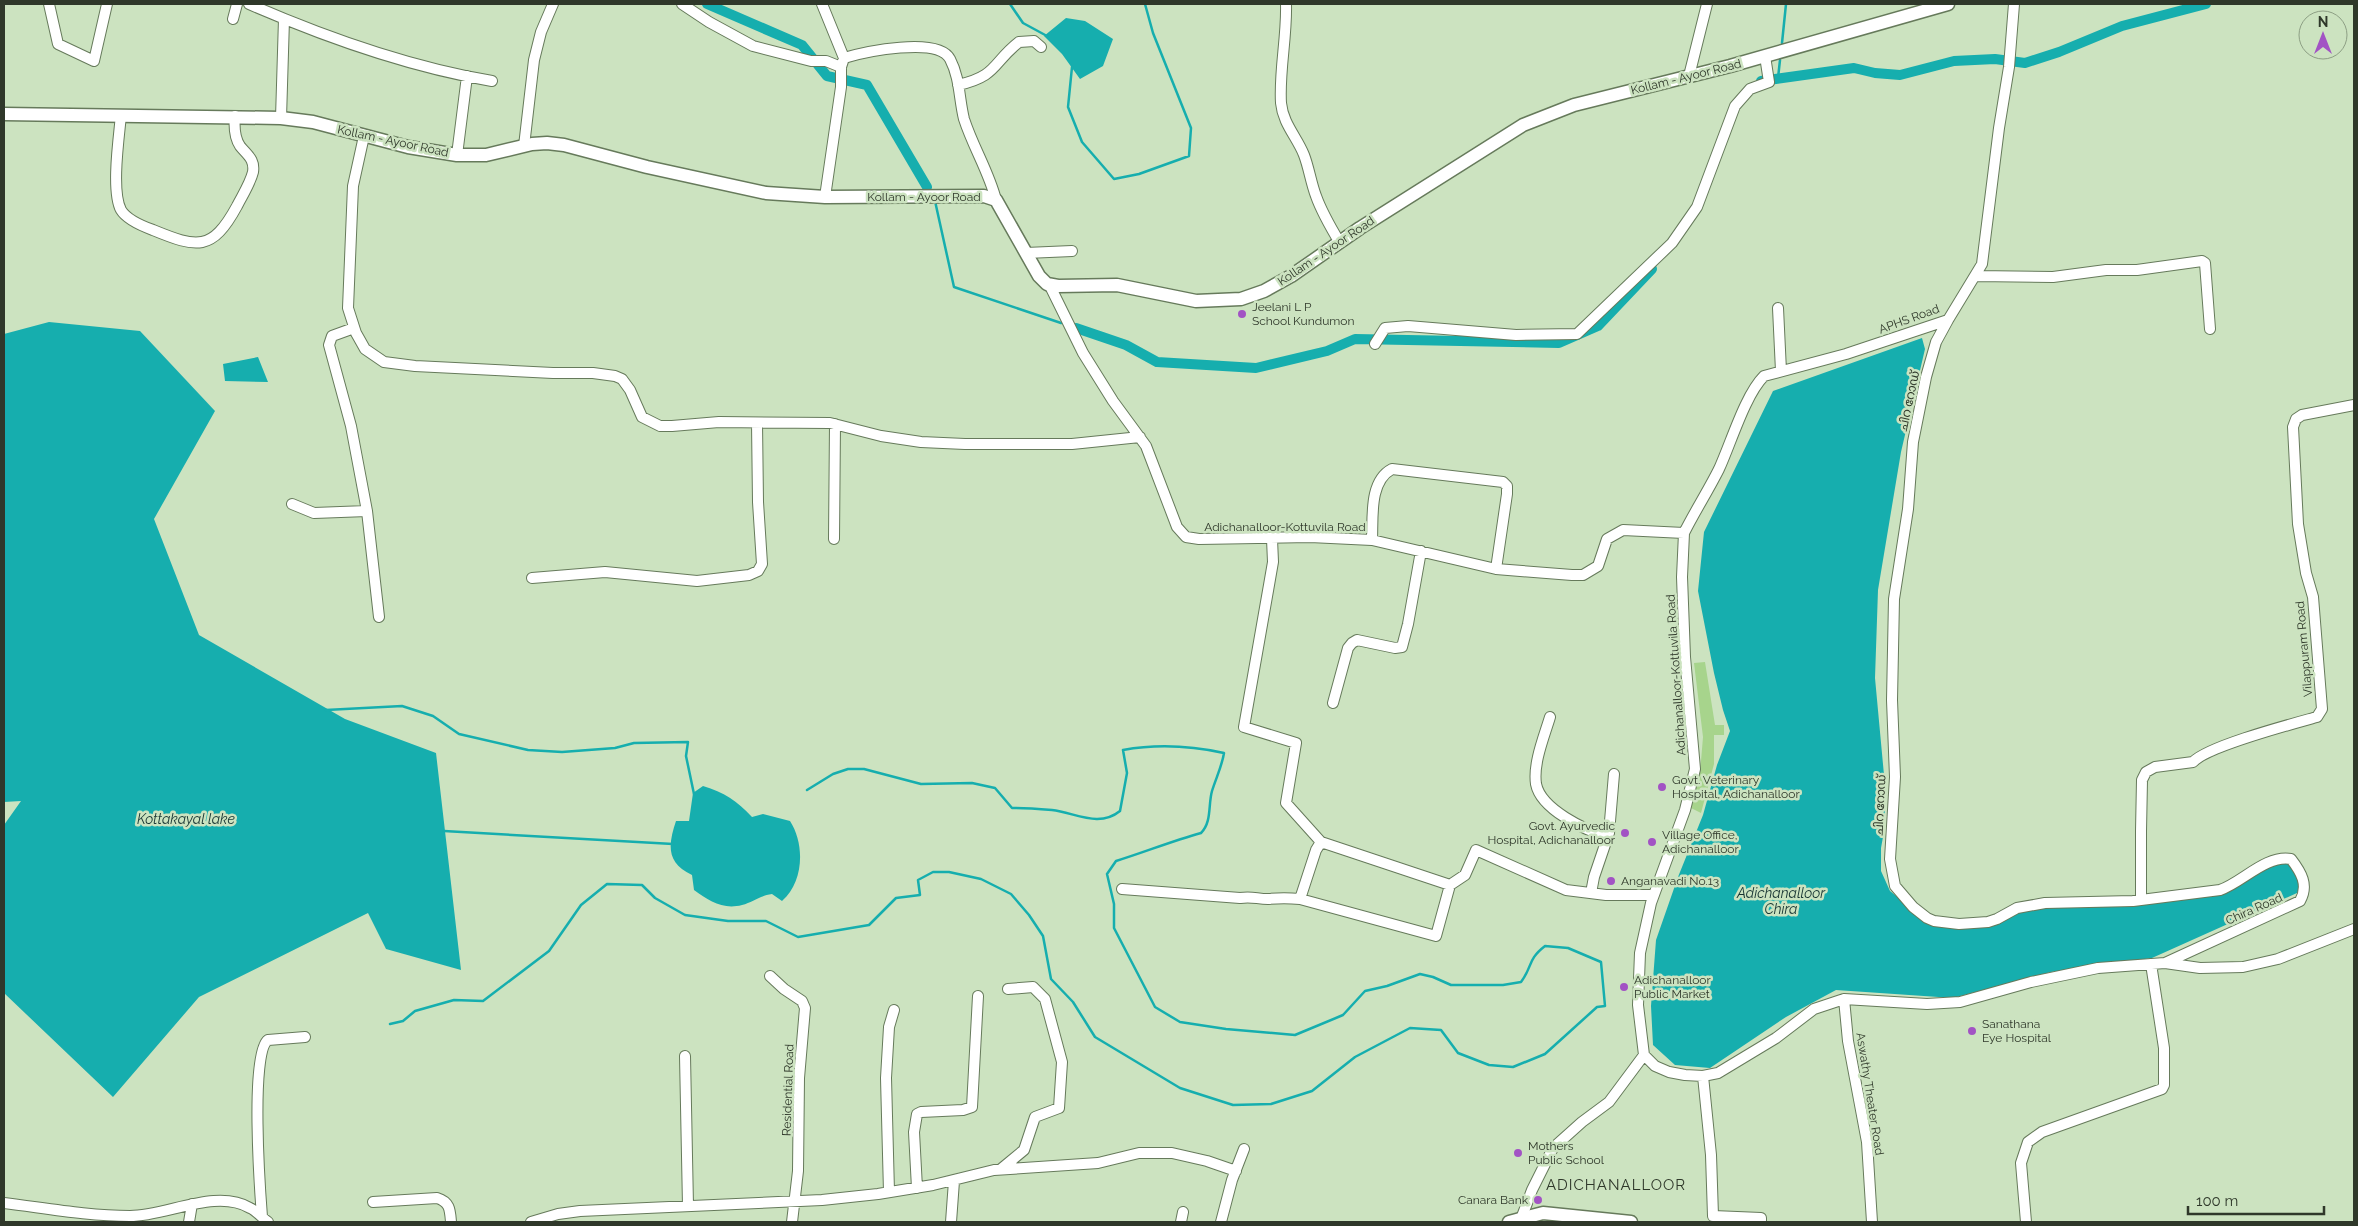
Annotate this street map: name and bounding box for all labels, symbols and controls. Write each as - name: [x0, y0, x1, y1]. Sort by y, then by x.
- north arrow: [2298, 10, 2348, 60]
- text: N: [2318, 14, 2328, 30]
- street label: Kollam - Ayoor Road: [1629, 56, 1743, 98]
- street label: Kollam - Ayoor Road: [336, 122, 450, 160]
- street label: Kollam - Ayoor Road: [867, 190, 981, 204]
- street label: Kollam - Ayoor Road: [1275, 213, 1377, 289]
- place label: Jeelani L P School Kundumon: [1252, 300, 1355, 328]
- street label: APHS Road: [1877, 302, 1941, 336]
- marker: Jeelani L P School Kundumon: [1236, 308, 1248, 320]
- street label: ചിറ റോഡ്: [1896, 369, 1922, 432]
- street label: Adichanalloor-Kottuvila Road: [1204, 520, 1366, 534]
- street label: Adichanalloor-Kottuvila Road: [1663, 594, 1689, 756]
- street label: Vilappuram Road: [2293, 601, 2315, 697]
- place label: Govt. Veterinary Hospital, Adichanalloor: [1672, 773, 1800, 801]
- street label: ചിറ റോഡ്: [1871, 773, 1889, 836]
- marker: Govt. Veterinary Hospital, Adichanalloor: [1656, 781, 1668, 793]
- water label: Kottakayal lake: [137, 811, 235, 827]
- place label: Govt. Ayurvedic Hospital, Adichanalloor: [1487, 819, 1616, 847]
- marker: Govt. Ayurvedic Hospital, Adichanalloor: [1619, 827, 1631, 839]
- place label: Village Office, Adichanalloor: [1662, 828, 1739, 856]
- marker: Village Office, Adichanalloor: [1646, 836, 1658, 848]
- place label: Anganavadi No.13: [1621, 874, 1719, 888]
- marker: Anganavadi No.13: [1605, 875, 1617, 887]
- water label: Adichanalloor Chira: [1736, 885, 1826, 917]
- street label: Chira Road: [2224, 890, 2284, 928]
- place label: Adichanalloor Public Market: [1634, 973, 1711, 1001]
- marker: Adichanalloor Public Market: [1618, 981, 1630, 993]
- place label: Sanathana Eye Hospital: [1982, 1017, 2052, 1045]
- marker: Sanathana Eye Hospital: [1966, 1025, 1978, 1037]
- street label: Aswathy Theater Road: [1853, 1032, 1887, 1156]
- street label: Residential Road: [779, 1044, 797, 1136]
- place label: Mothers Public School: [1528, 1139, 1605, 1167]
- marker: Mothers Public School: [1512, 1147, 1524, 1159]
- district label: ADICHANALLOOR: [1546, 1176, 1686, 1194]
- scale bar: [2188, 1184, 2324, 1216]
- text: 100 m: [2196, 1192, 2238, 1210]
- place label: Canara Bank: [1458, 1193, 1529, 1207]
- marker: Canara Bank: [1532, 1194, 1544, 1206]

